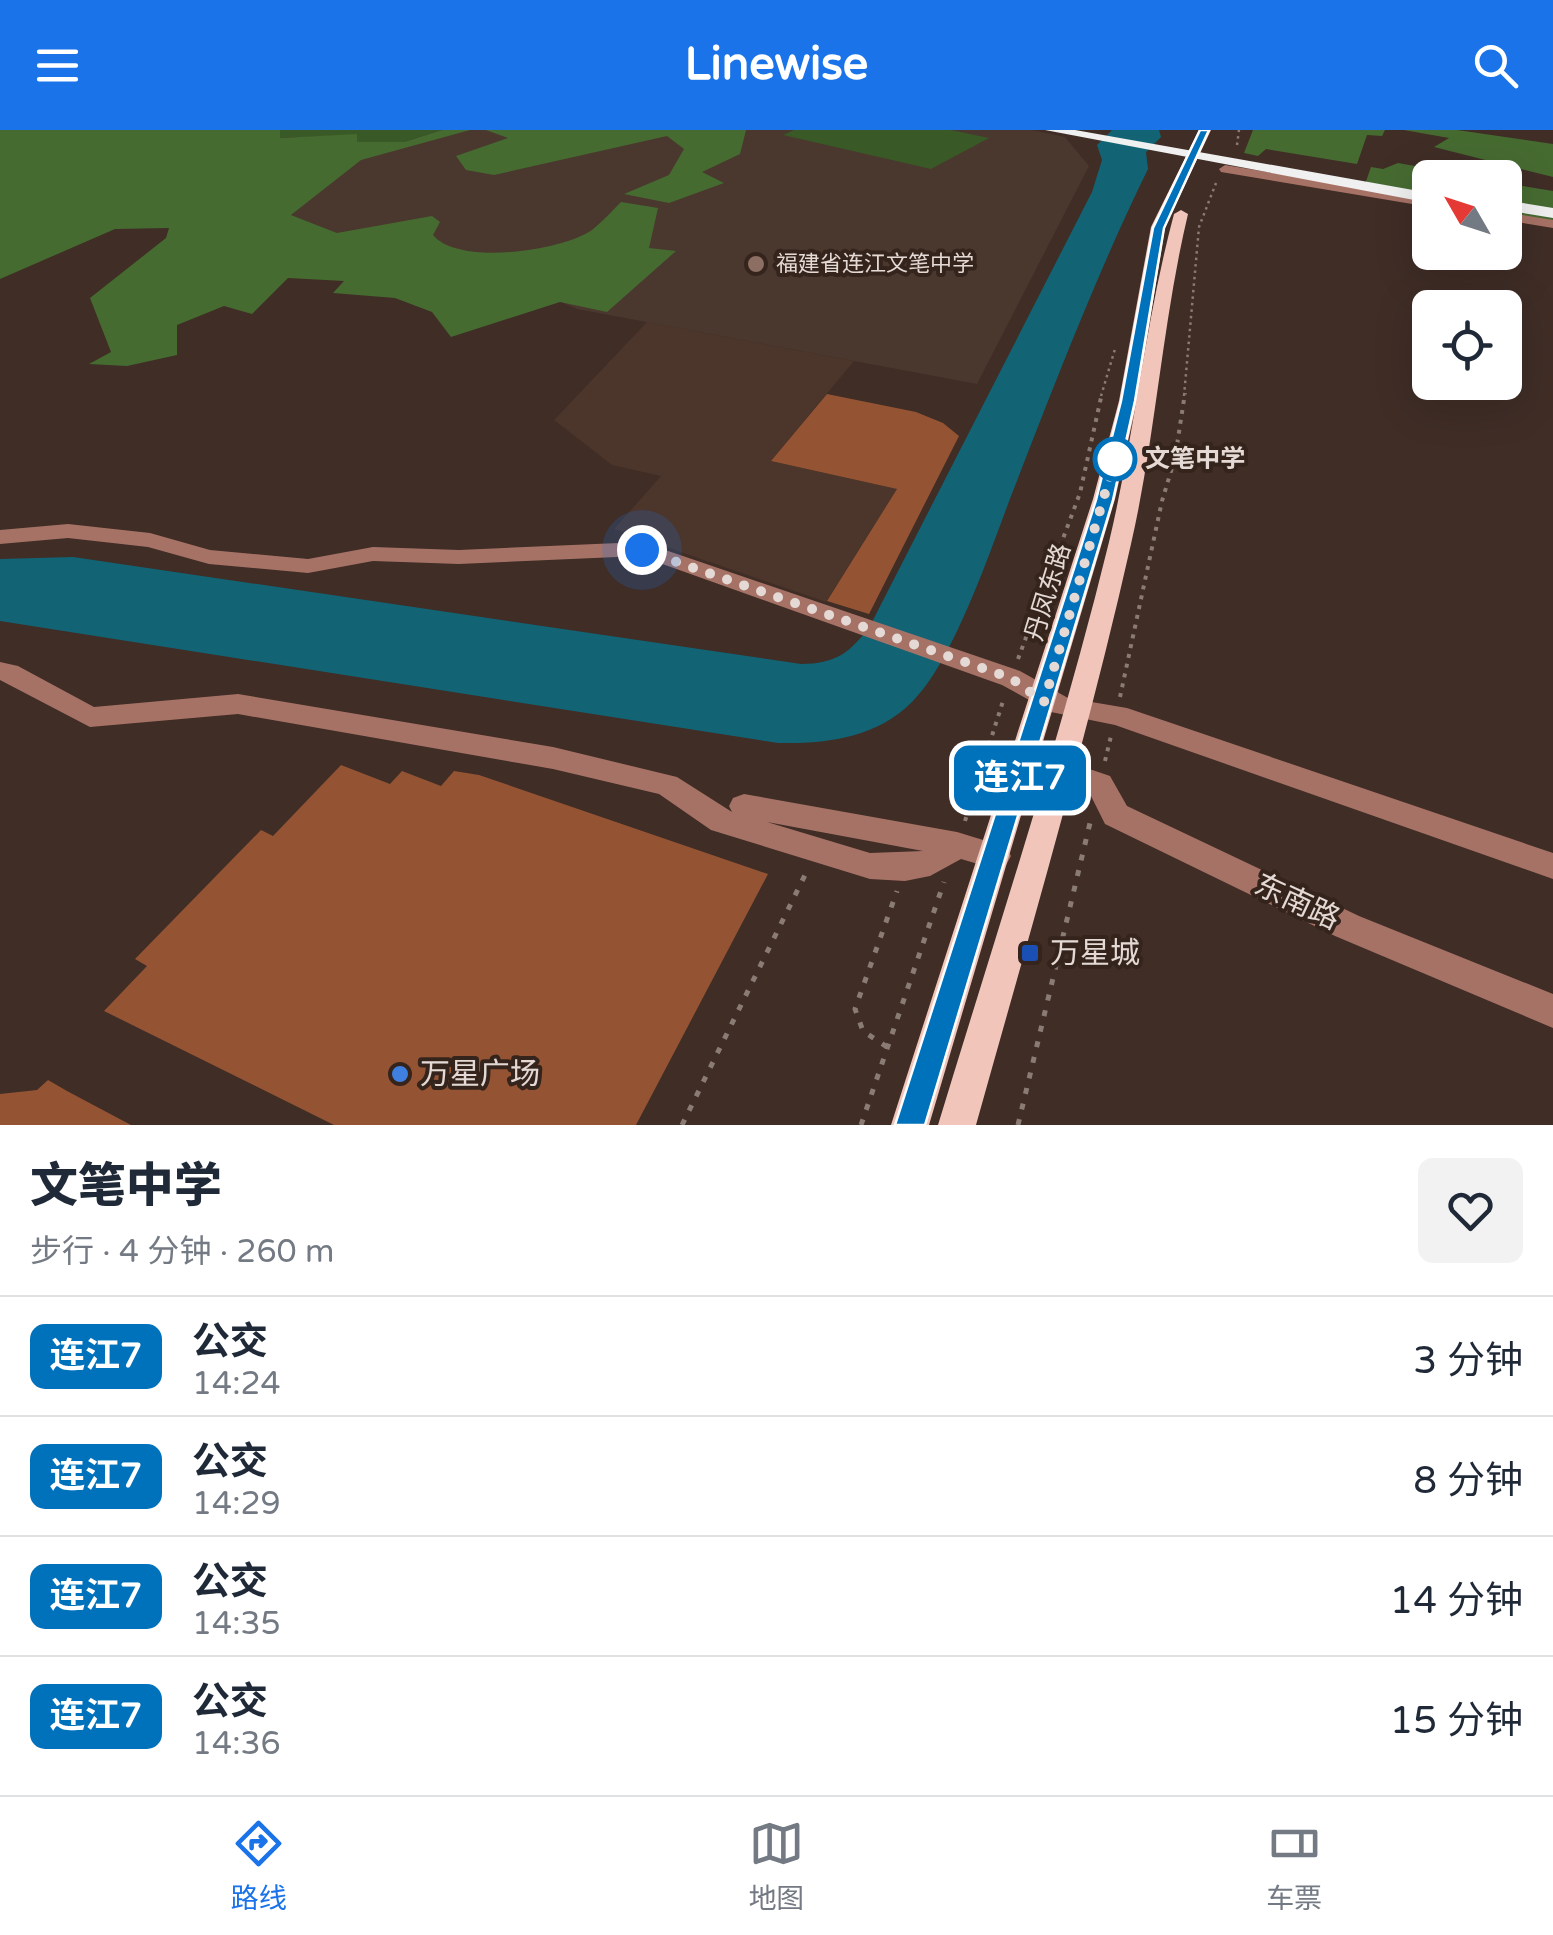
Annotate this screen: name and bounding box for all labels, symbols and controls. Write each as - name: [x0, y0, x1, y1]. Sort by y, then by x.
- icon: menu: [30, 38, 85, 93]
- text: Linewise: [685, 38, 868, 92]
- icon: search: [1468, 38, 1523, 93]
- north arrow: [1412, 160, 1522, 270]
- map controls: [1412, 160, 1522, 400]
- place label: 福建省连江文笔中学: [776, 251, 974, 277]
- marker: 福建省连江文笔中学: [745, 253, 767, 275]
- button: locate: [1412, 290, 1522, 400]
- marker: 文笔中学: [1094, 438, 1136, 480]
- place label: 文笔中学: [1145, 444, 1245, 474]
- your location: [617, 525, 667, 575]
- street label: 丹凤东路: [1019, 540, 1077, 644]
- line badge: 连江7: [962, 746, 1078, 810]
- text: 连江7: [974, 757, 1066, 799]
- street label: 东南路: [1248, 866, 1346, 938]
- place label: 万星城: [1050, 935, 1140, 972]
- marker: 万星城: [1019, 942, 1041, 964]
- place label: 万星广场: [420, 1056, 540, 1093]
- marker: 万星广场: [389, 1063, 411, 1085]
- text: 文笔中学: [30, 1158, 222, 1216]
- button: heart: [1418, 1158, 1523, 1263]
- text: 步行 · 4 分钟 · 260 m: [30, 1233, 334, 1271]
- text: 公交: [192, 1319, 268, 1365]
- text: 连江7: [50, 1335, 142, 1377]
- text: 3 分钟: [1413, 1338, 1523, 1384]
- text: 14:24: [192, 1365, 281, 1403]
- text: 公交: [192, 1439, 268, 1485]
- text: 连江7: [50, 1455, 142, 1497]
- text: 8 分钟: [1413, 1458, 1523, 1504]
- text: 14:29: [192, 1485, 281, 1523]
- text: 公交: [192, 1559, 268, 1605]
- text: 连江7: [50, 1575, 142, 1617]
- text: 14 分钟: [1389, 1578, 1523, 1624]
- text: 14:35: [192, 1605, 281, 1643]
- text: 公交: [192, 1679, 268, 1725]
- text: 连江7: [50, 1695, 142, 1737]
- text: 15 分钟: [1389, 1698, 1523, 1744]
- text: 14:36: [192, 1725, 281, 1763]
- tab: 路线: [231, 1816, 287, 1916]
- tab: 地图: [748, 1816, 804, 1916]
- tab: 车票: [1266, 1816, 1322, 1916]

